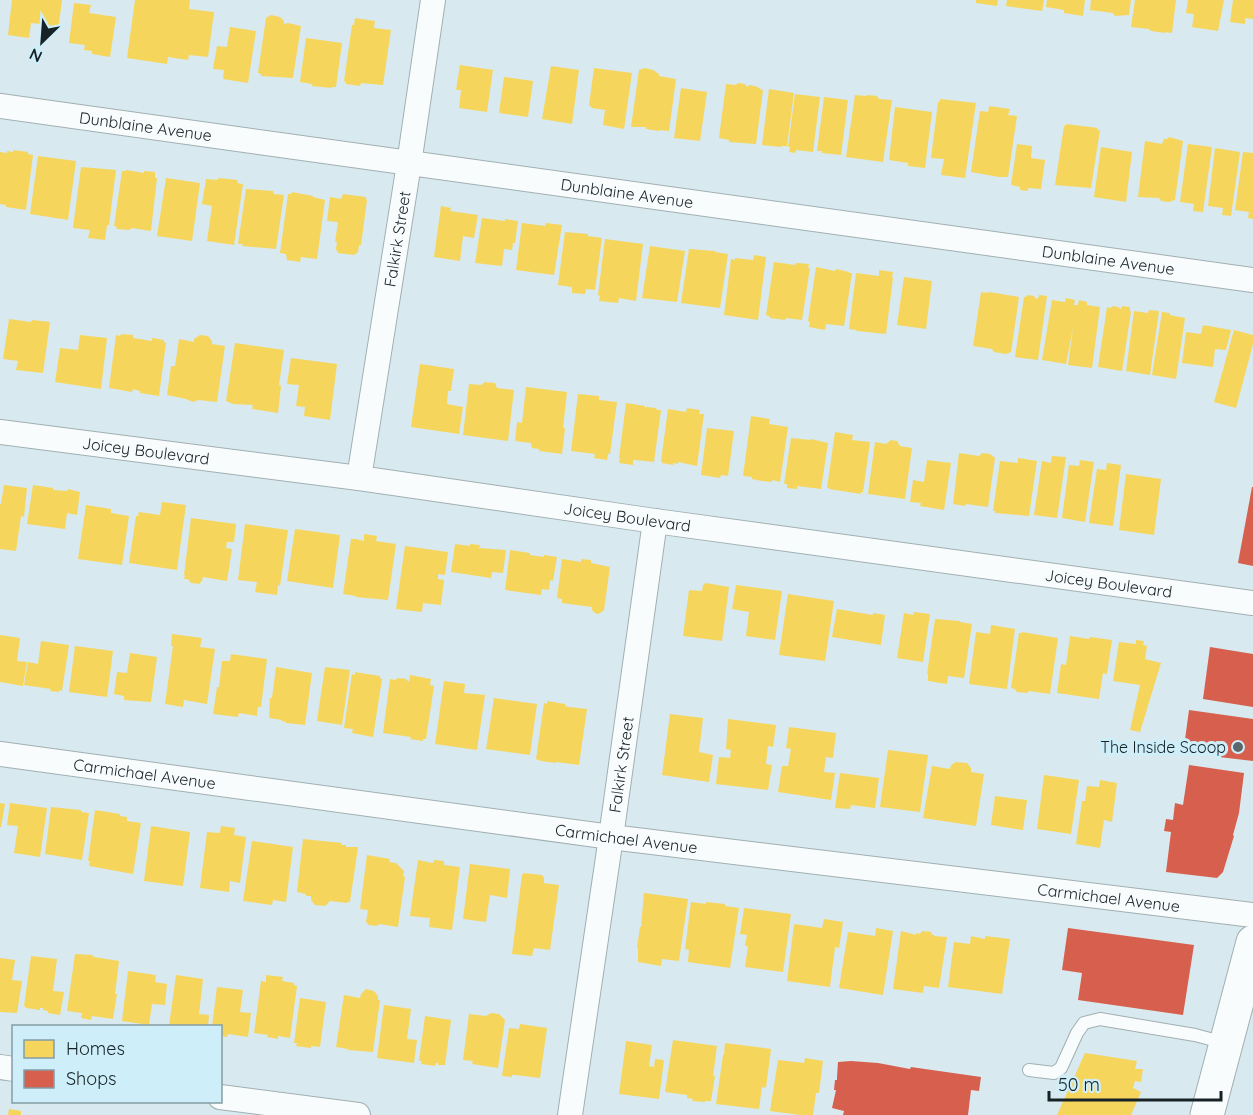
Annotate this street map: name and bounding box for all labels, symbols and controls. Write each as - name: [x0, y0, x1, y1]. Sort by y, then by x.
- north arrow: [12, 12, 72, 72]
- text: N: [26, 44, 45, 67]
- street label: Dunblaine Avenue: [78, 107, 213, 145]
- street label: Dunblaine Avenue: [559, 174, 695, 212]
- street label: Falkirk Street: [380, 190, 415, 288]
- street label: Dunblaine Avenue: [1041, 241, 1176, 279]
- street label: Joicey Boulevard: [81, 433, 211, 469]
- street label: Joicey Boulevard: [562, 498, 692, 536]
- street label: Joicey Boulevard: [1044, 565, 1174, 602]
- street label: Falkirk Street: [604, 715, 638, 814]
- place label: The Inside Scoop: [1100, 737, 1226, 757]
- marker: The Inside Scoop: [1231, 740, 1245, 754]
- street label: Carmichael Avenue: [72, 754, 217, 793]
- street label: Carmichael Avenue: [554, 820, 699, 857]
- street label: Carmichael Avenue: [1036, 879, 1181, 916]
- legend: [12, 1025, 222, 1103]
- text: Homes: [66, 1037, 125, 1060]
- scale bar: [1049, 1064, 1222, 1102]
- text: Shops: [66, 1067, 117, 1090]
- text: 50 m: [1058, 1073, 1100, 1096]

